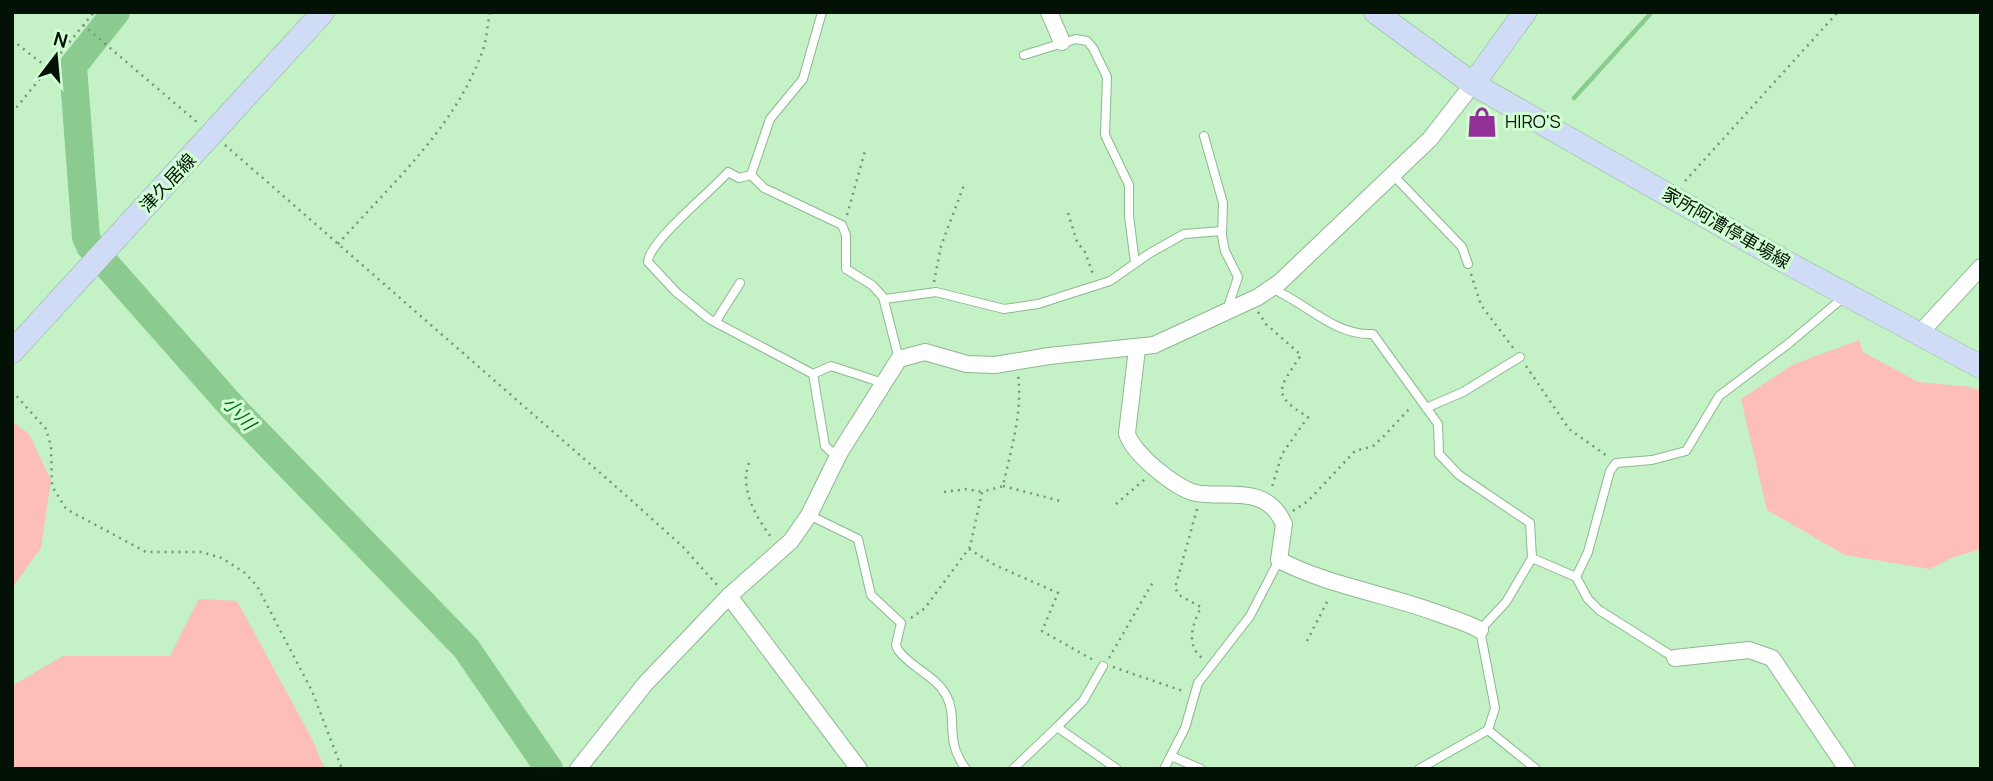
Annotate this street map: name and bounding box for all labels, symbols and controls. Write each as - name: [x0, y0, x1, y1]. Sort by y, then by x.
- north arrow: [21, 21, 91, 91]
- text: N: [51, 25, 71, 54]
- shop icon: HIRO'S: [1465, 105, 1499, 139]
- place label: HIRO'S: [1505, 109, 1560, 133]
- street label: 津久居線: [134, 148, 201, 217]
- street label: 家所阿漕停車場線: [1658, 181, 1795, 274]
- water label: 小川: [217, 390, 263, 437]

